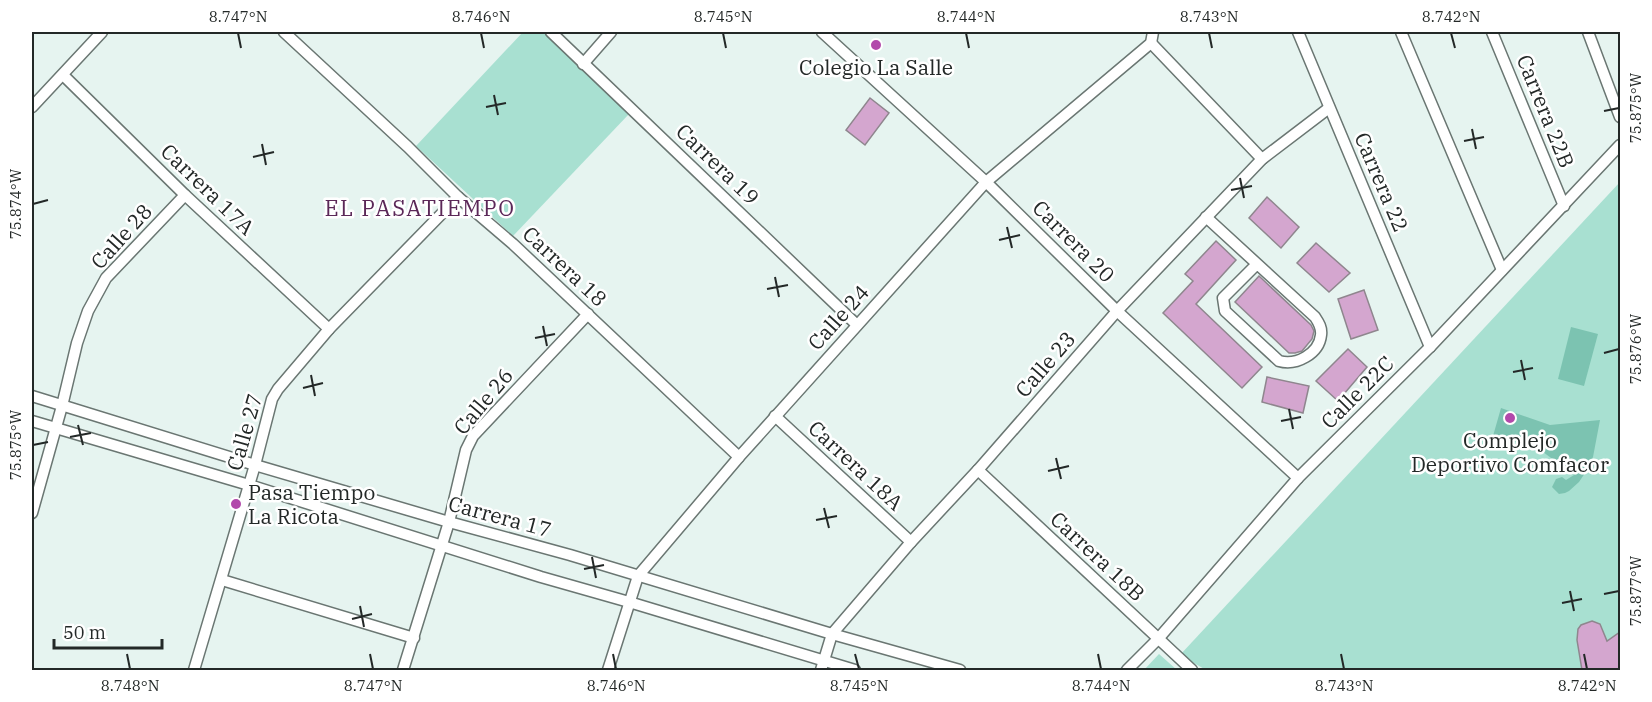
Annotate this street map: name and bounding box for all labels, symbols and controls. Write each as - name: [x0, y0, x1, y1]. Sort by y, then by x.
- text: 8.747°N: [209, 7, 267, 26]
- text: 8.746°N: [452, 7, 510, 26]
- text: 8.745°N: [694, 7, 752, 26]
- text: 8.744°N: [937, 7, 995, 26]
- text: 8.743°N: [1180, 7, 1238, 26]
- text: 8.742°N: [1422, 7, 1480, 26]
- marker: Colegio La Salle: [869, 38, 883, 52]
- street label: Carrera 22B: [1511, 50, 1581, 172]
- place label: Colegio La Salle: [799, 53, 953, 81]
- text: 75.875°W: [1626, 72, 1645, 143]
- street label: Carrera 19: [670, 117, 766, 211]
- street label: Carrera 22: [1348, 128, 1416, 236]
- street label: Carrera 17A: [155, 137, 261, 241]
- text: 75.874°W: [6, 168, 25, 239]
- district label: EL PASATIEMPO: [325, 193, 515, 222]
- street label: Carrera 20: [1027, 194, 1121, 288]
- street label: Calle 28: [84, 197, 158, 275]
- street label: Carrera 18: [517, 220, 613, 312]
- street label: Calle 24: [801, 278, 875, 356]
- text: 75.876°W: [1626, 313, 1645, 384]
- street label: Calle 23: [1009, 325, 1081, 403]
- street label: Calle 22C: [1314, 349, 1400, 435]
- street label: Calle 26: [447, 362, 519, 440]
- street label: Calle 27: [220, 390, 268, 474]
- text: 75.875°W: [6, 409, 25, 480]
- marker: Complejo Deportivo Comfacor: [1503, 411, 1517, 425]
- street label: Carrera 18A: [803, 414, 910, 517]
- place label: Complejo Deportivo Comfacor: [1411, 426, 1610, 478]
- place label: Pasa Tiempo La Ricota: [248, 478, 375, 530]
- street label: Carrera 17: [445, 489, 555, 543]
- marker: Pasa Tiempo La Ricota: [229, 497, 243, 511]
- street label: Carrera 18B: [1045, 505, 1151, 607]
- text: 75.877°W: [1626, 555, 1645, 626]
- scale bar: [54, 612, 162, 650]
- text: 50 m: [63, 621, 106, 644]
- text: 8.748°N: [101, 676, 159, 695]
- text: 8.747°N: [344, 676, 402, 695]
- text: 8.746°N: [587, 676, 645, 695]
- text: 8.745°N: [830, 676, 888, 695]
- text: 8.744°N: [1072, 676, 1130, 695]
- text: 8.743°N: [1315, 676, 1373, 695]
- text: 8.742°N: [1558, 676, 1616, 695]

